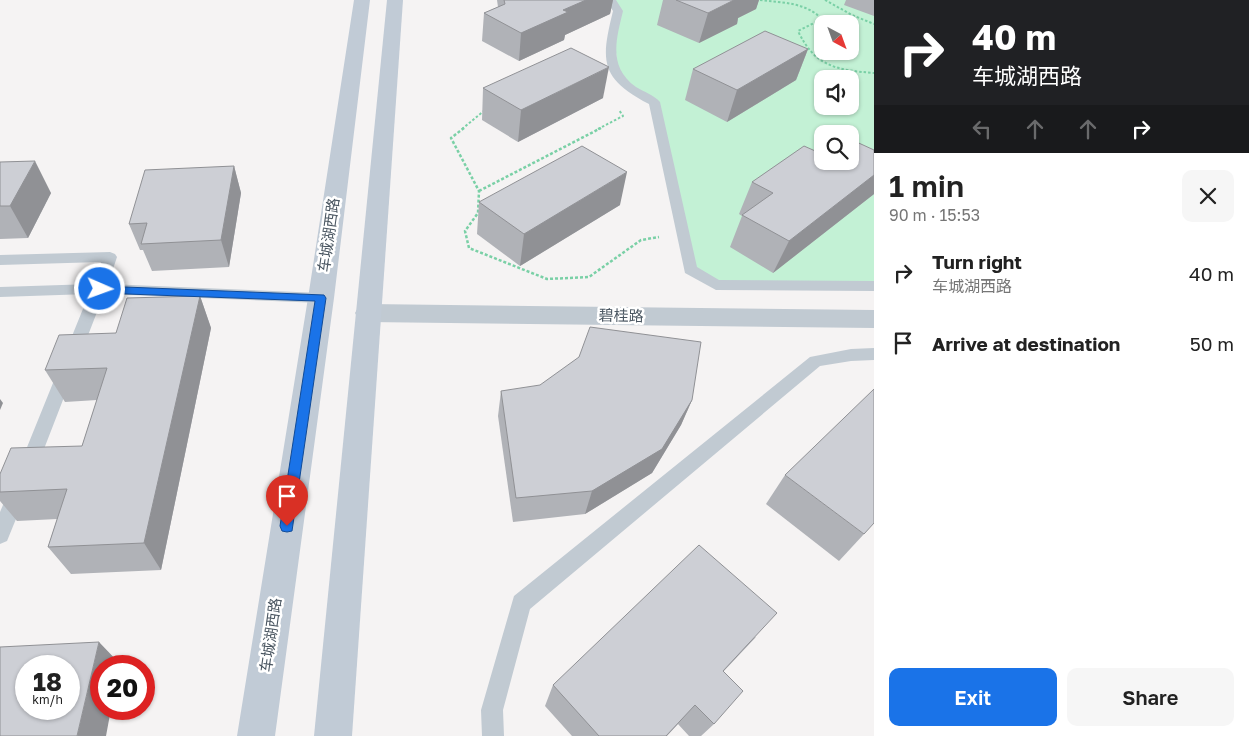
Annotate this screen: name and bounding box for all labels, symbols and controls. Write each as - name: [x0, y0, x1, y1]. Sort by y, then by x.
- north arrow: [814, 15, 859, 60]
- map controls: [814, 15, 859, 170]
- text: 40 m: [972, 16, 1056, 58]
- icon: right: [889, 20, 954, 85]
- text: 车城湖西路: [972, 62, 1082, 89]
- button: sound: [814, 70, 859, 115]
- icon: left: [968, 115, 996, 143]
- icon: ahead: [1021, 115, 1049, 143]
- icon: ahead: [1074, 115, 1102, 143]
- icon: right: [1127, 115, 1155, 143]
- button: search: [814, 125, 859, 170]
- text: 1 min: [889, 168, 964, 204]
- button: close: [1182, 170, 1234, 222]
- street label: 车城湖西路: [314, 196, 342, 273]
- text: 90 m · 15:53: [889, 205, 980, 225]
- text: Turn right: [932, 250, 1022, 273]
- icon: right: [889, 259, 917, 287]
- position arrow: [73, 262, 125, 314]
- text: 40 m: [1189, 262, 1234, 285]
- text: 车城湖西路: [932, 276, 1012, 296]
- street label: 碧桂路: [598, 306, 644, 324]
- icon: arrive: [889, 329, 917, 357]
- text: Arrive at destination: [932, 332, 1120, 355]
- text: 50 m: [1190, 332, 1234, 355]
- pin: [266, 475, 308, 526]
- icon: arrive: [273, 482, 301, 510]
- street label: 车城湖西路: [256, 596, 284, 673]
- speed limit sign: 20: [90, 655, 155, 720]
- text: 18: [33, 666, 62, 697]
- button: Exit: [889, 668, 1057, 726]
- button: Share: [1067, 668, 1234, 726]
- text: km/h: [32, 692, 63, 707]

